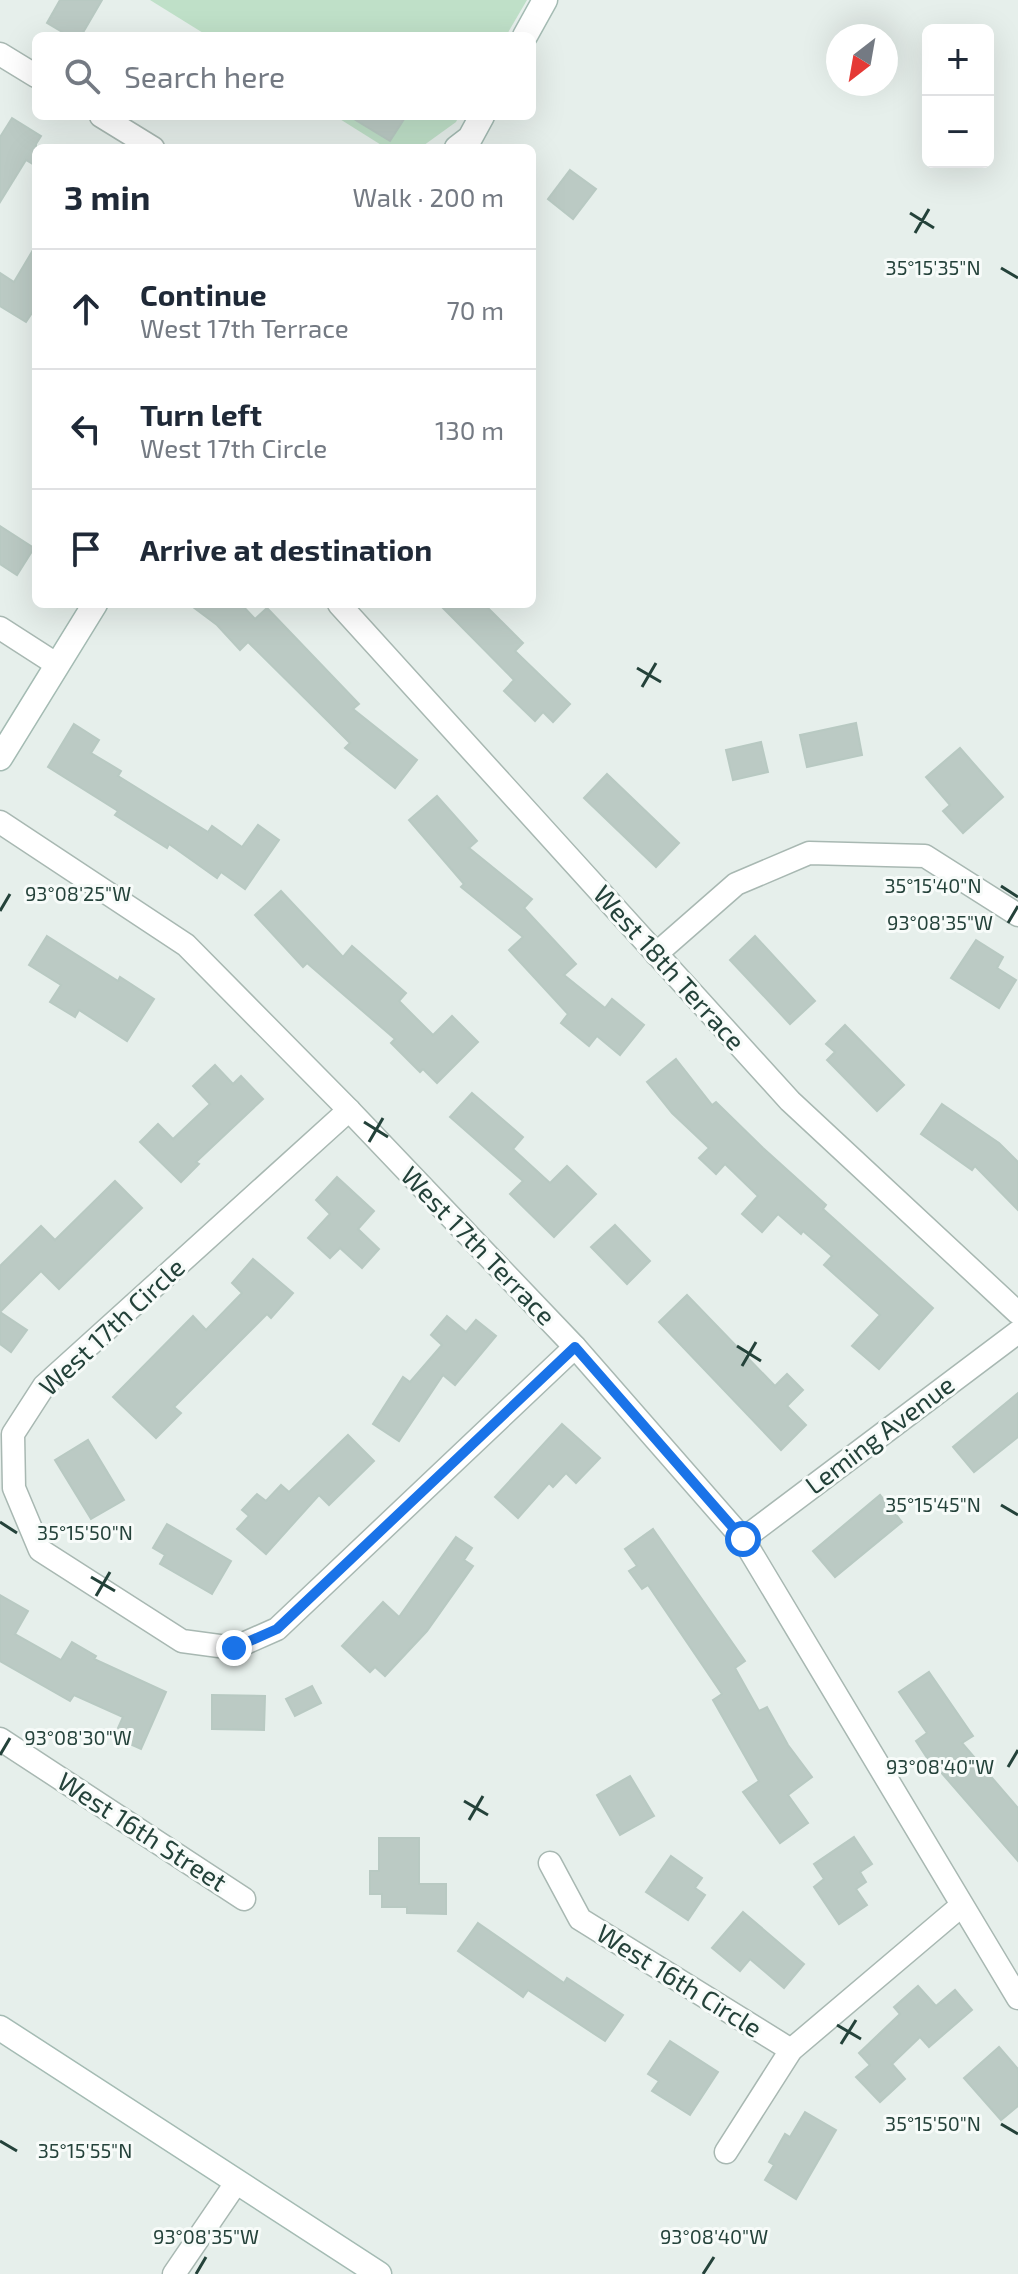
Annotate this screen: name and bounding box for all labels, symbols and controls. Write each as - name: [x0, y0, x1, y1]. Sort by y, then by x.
- north arrow: [826, 24, 898, 96]
- map controls: [922, 24, 994, 168]
- button: +: [922, 24, 994, 96]
- search box: [32, 32, 536, 120]
- icon: search: [60, 54, 104, 98]
- text: Search here: [124, 58, 285, 94]
- button: −: [922, 96, 994, 168]
- text: 3 min: [64, 176, 150, 217]
- text: Walk · 200 m: [352, 181, 504, 212]
- text: 35°15'35"N: [886, 255, 980, 279]
- text: Continue: [140, 276, 267, 312]
- icon: ahead: [64, 287, 108, 331]
- text: 70 m: [446, 294, 504, 325]
- text: West 17th Terrace: [140, 312, 349, 343]
- text: Turn left: [140, 396, 262, 432]
- icon: left: [64, 407, 108, 451]
- text: 130 m: [435, 414, 504, 445]
- text: West 17th Circle: [140, 432, 327, 463]
- icon: arrive: [64, 527, 108, 571]
- text: Arrive at destination: [140, 531, 432, 567]
- text: 35°15'40"N: [884, 873, 982, 897]
- street label: West 18th Terrace: [588, 878, 752, 1056]
- text: 93°08'25"W: [25, 881, 131, 905]
- text: 93°08'35"W: [887, 910, 993, 934]
- street label: West 17th Terrace: [395, 1159, 563, 1331]
- street label: West 17th Circle: [32, 1251, 190, 1401]
- street label: Leming Avenue: [799, 1368, 960, 1500]
- text: 35°15'45"N: [885, 1492, 981, 1516]
- text: 35°15'50"N: [37, 1520, 133, 1544]
- route start: [725, 1521, 761, 1557]
- route end: [216, 1630, 252, 1666]
- text: 93°08'30"W: [24, 1725, 132, 1749]
- text: 93°08'40"W: [886, 1754, 994, 1778]
- street label: West 16th Street: [52, 1765, 233, 1897]
- street label: West 16th Circle: [592, 1917, 768, 2043]
- text: 35°15'50"N: [885, 2111, 981, 2135]
- text: 35°15'55"N: [38, 2138, 132, 2162]
- text: 93°08'35"W: [153, 2224, 259, 2248]
- text: 93°08'40"W: [660, 2224, 768, 2248]

